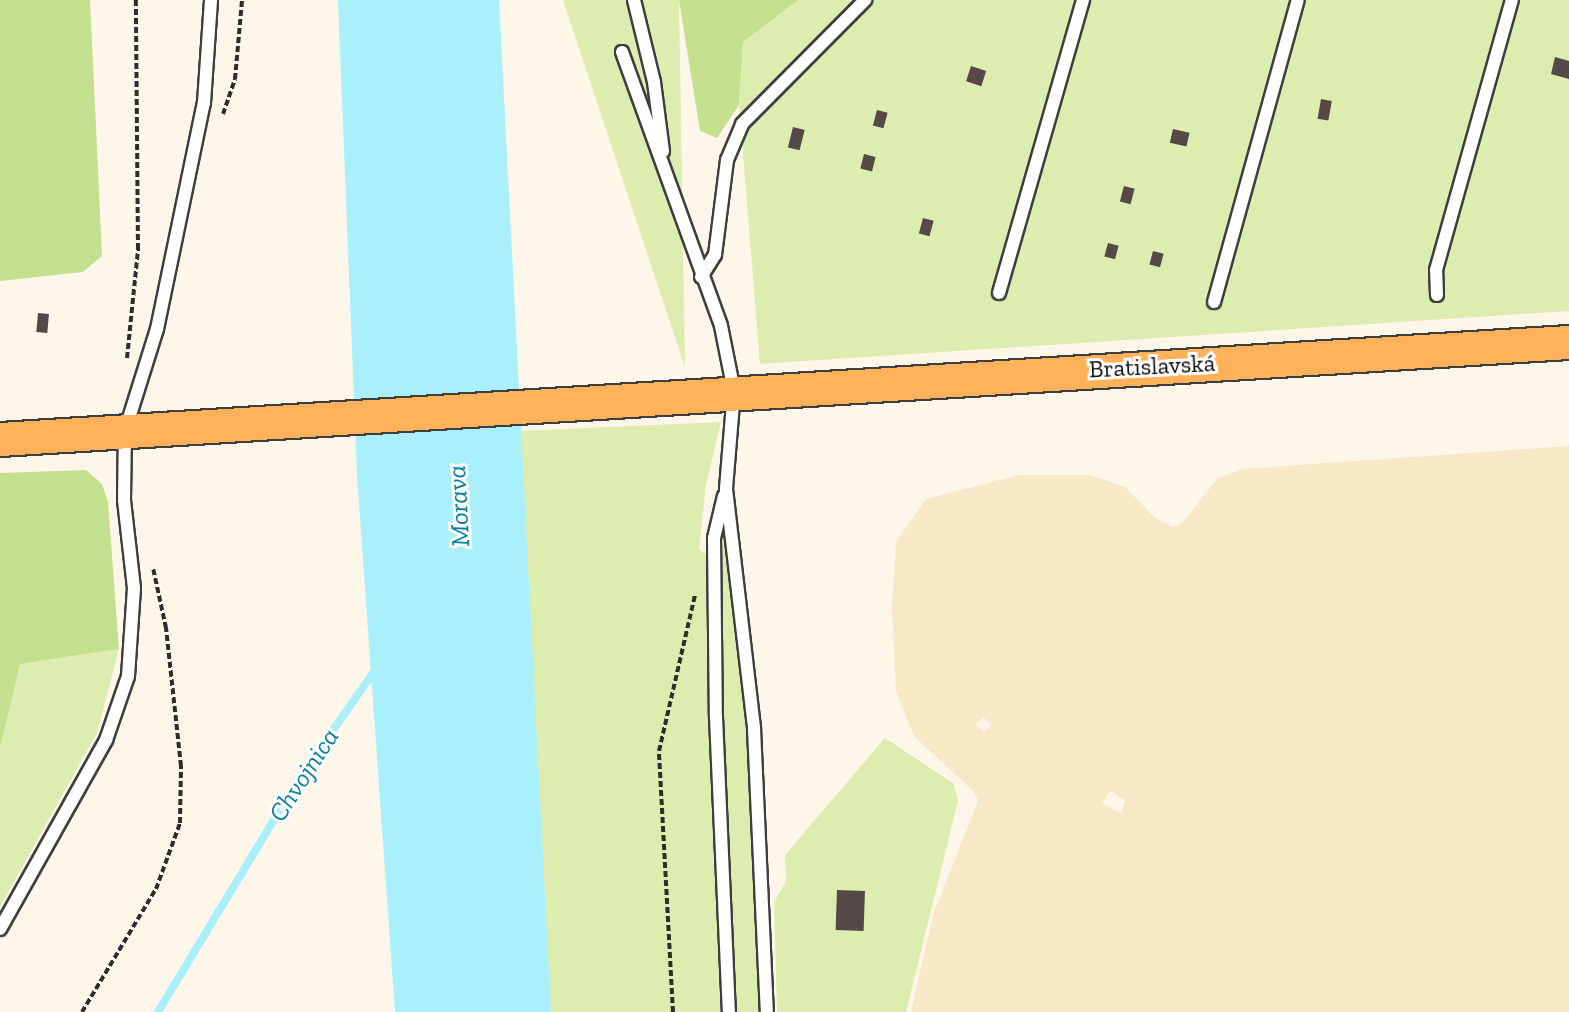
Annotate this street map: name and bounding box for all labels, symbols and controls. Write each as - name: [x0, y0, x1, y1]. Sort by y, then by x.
- street label: Bratislavská: [1088, 348, 1216, 384]
- water label: Morava: [441, 465, 477, 547]
- water label: Chvojnica: [262, 722, 346, 828]

